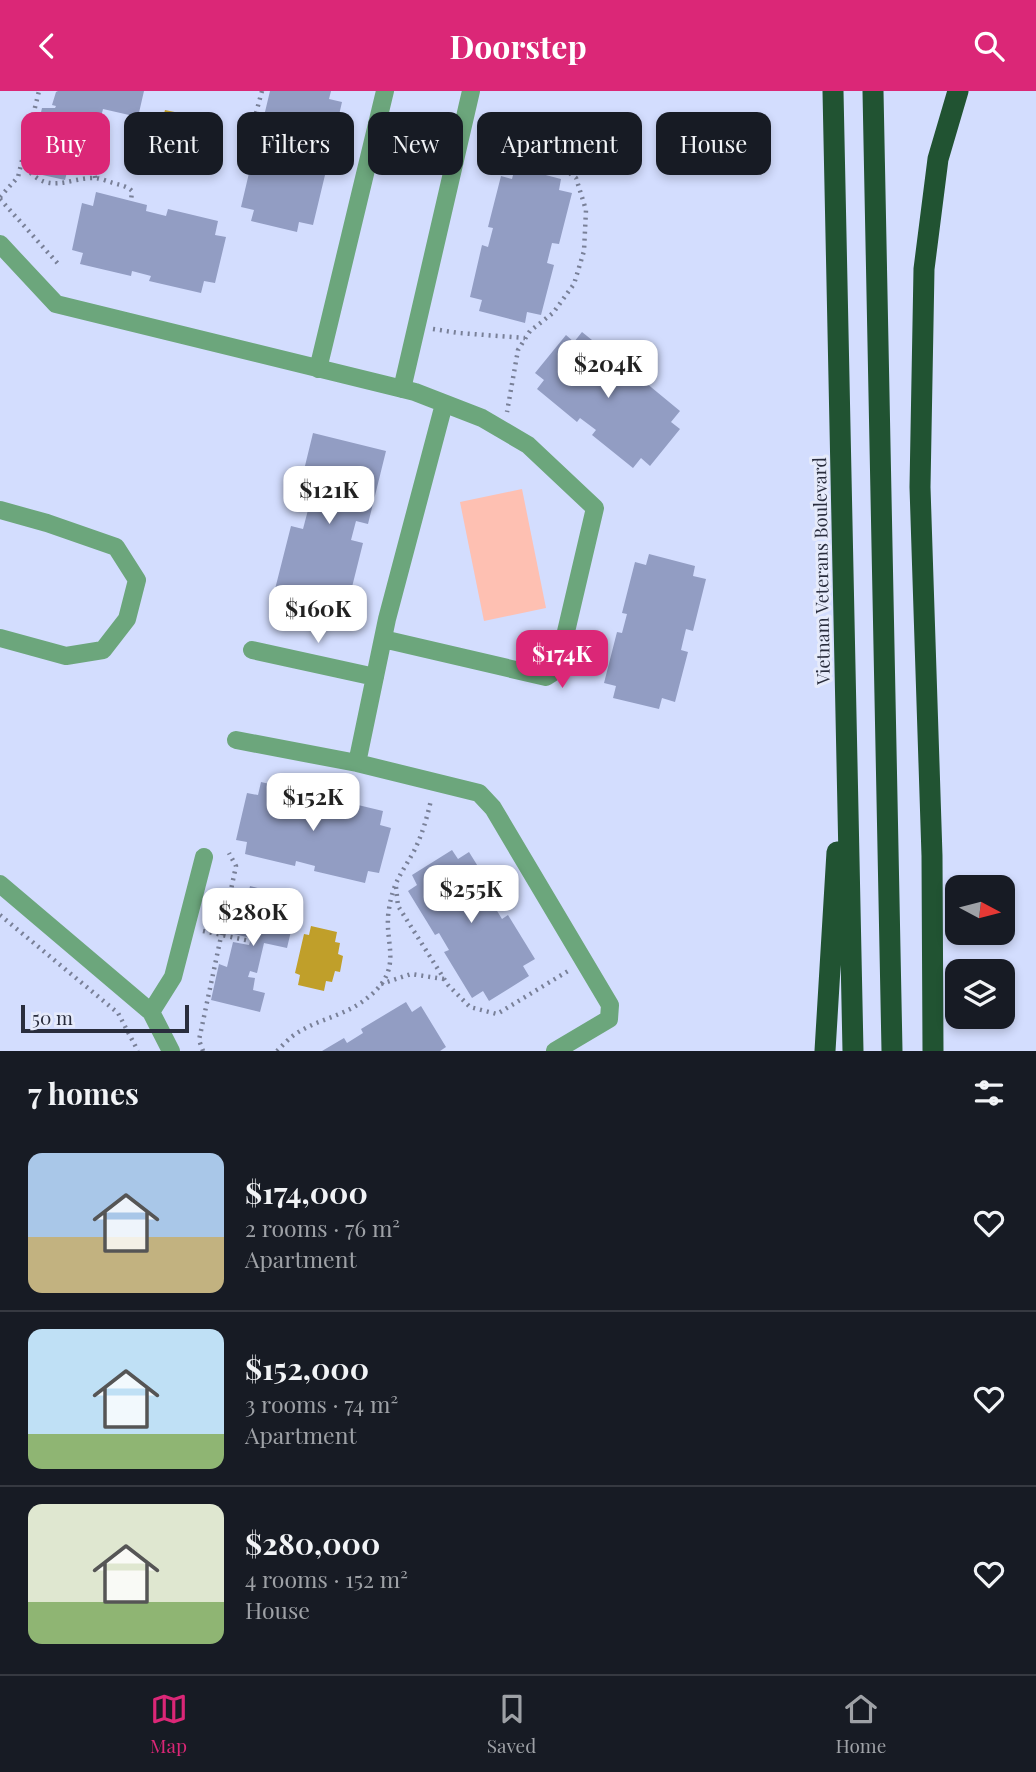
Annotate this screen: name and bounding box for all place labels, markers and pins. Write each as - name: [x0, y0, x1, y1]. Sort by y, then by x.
- pin: $204K: [559, 341, 657, 400]
- pin: $121K: [280, 467, 378, 526]
- pin: $160K: [269, 585, 367, 645]
- pin: $174K: [513, 631, 611, 690]
- pin: $152K: [264, 773, 362, 833]
- pin: $255K: [422, 865, 520, 925]
- pin: $280K: [204, 889, 302, 948]

